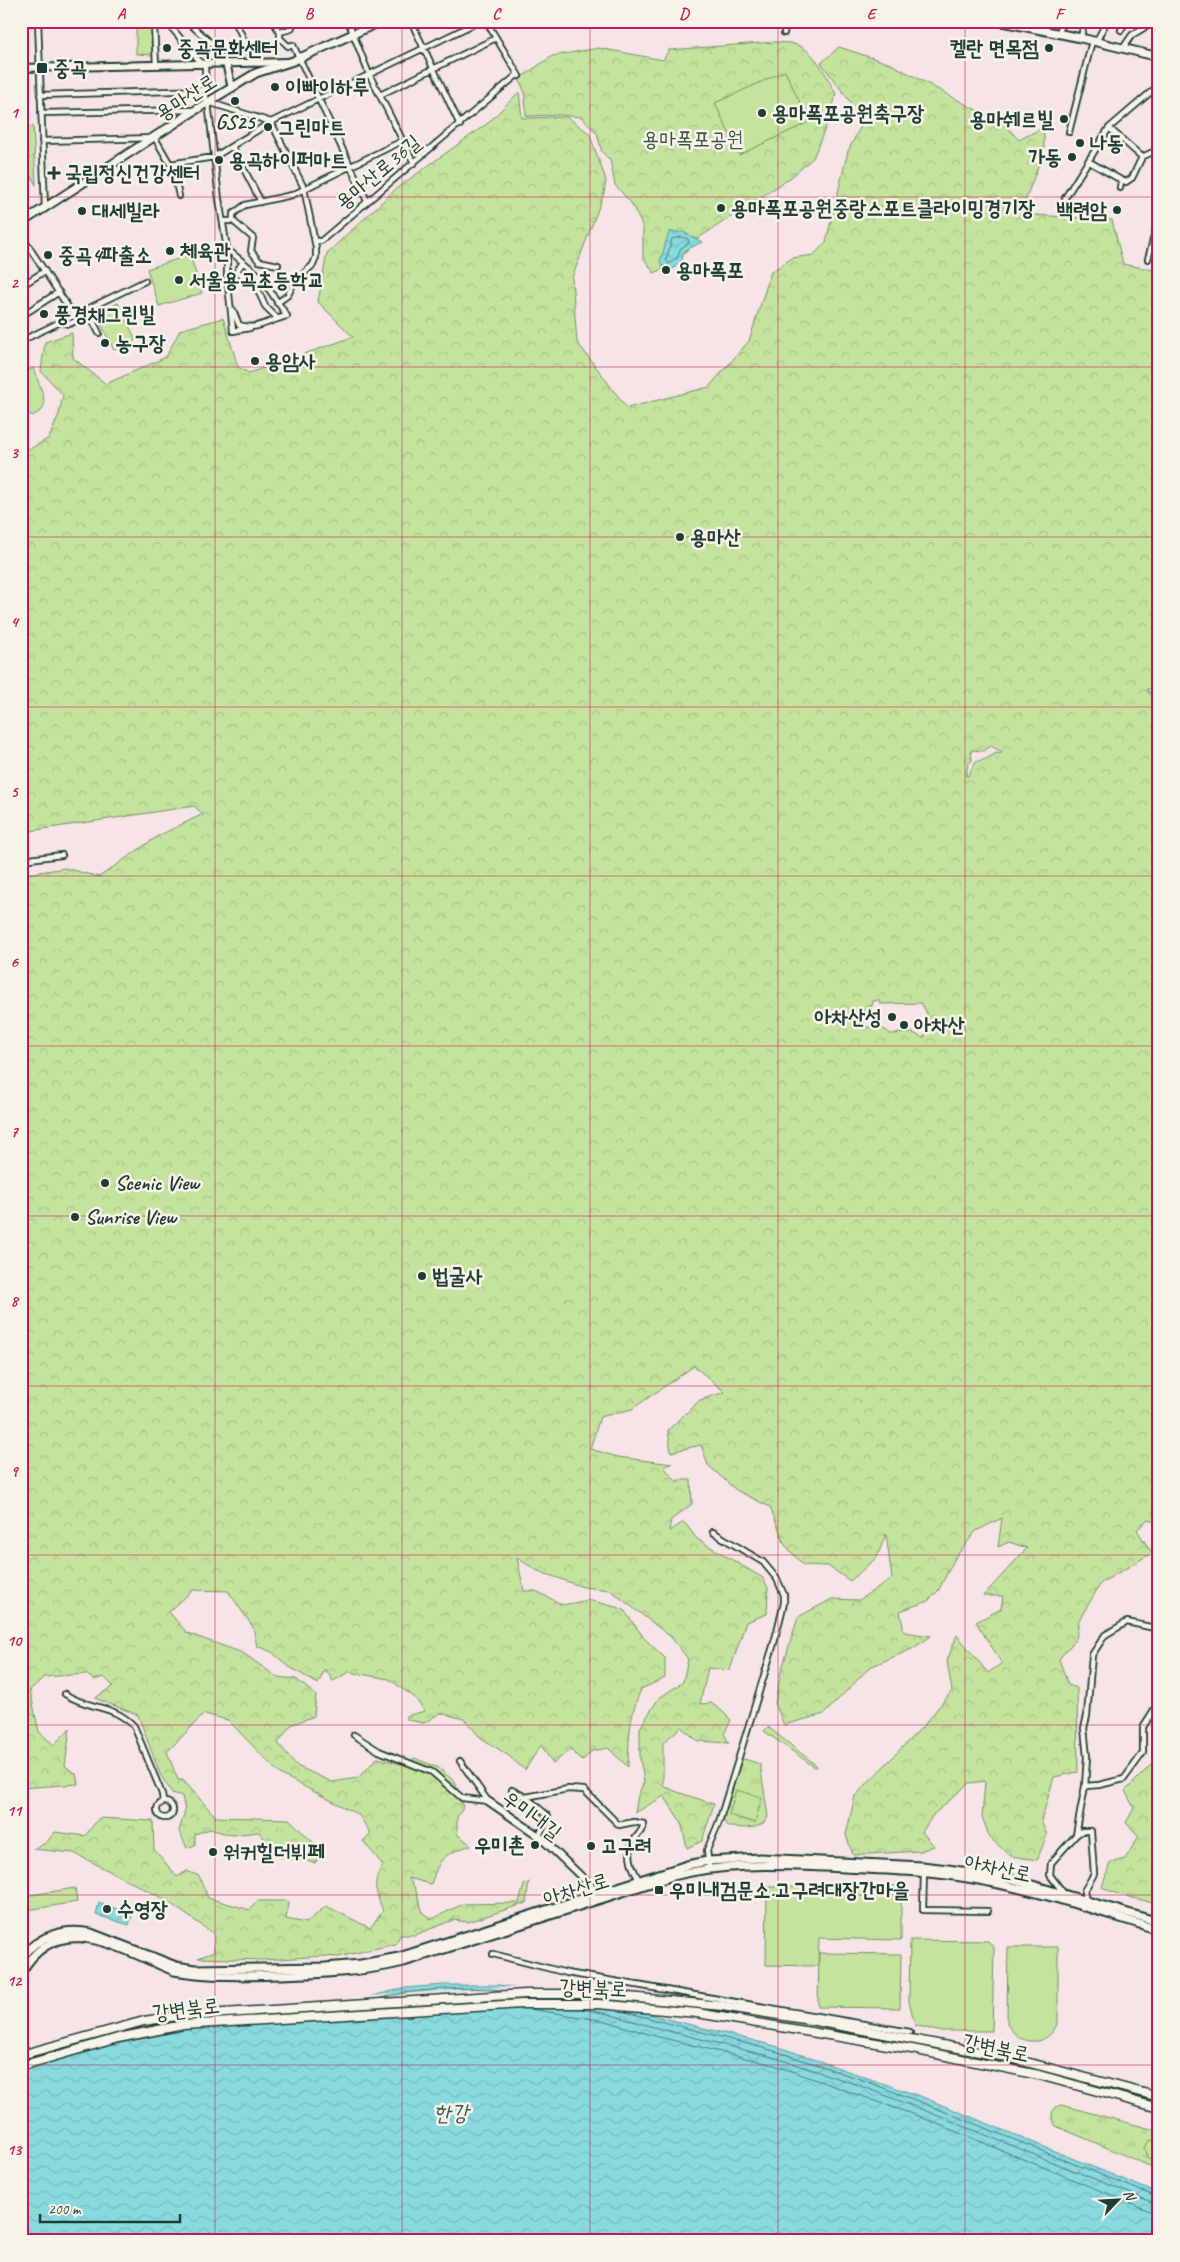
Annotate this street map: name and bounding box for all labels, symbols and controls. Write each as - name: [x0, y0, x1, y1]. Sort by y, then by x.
- text: A: [117, 4, 127, 24]
- text: B: [305, 4, 315, 24]
- text: C: [492, 4, 502, 24]
- text: D: [679, 4, 690, 24]
- text: E: [867, 4, 878, 24]
- text: F: [1055, 4, 1066, 24]
- place label: 중곡문화센터: [177, 35, 278, 61]
- place label: 켈란 면목점: [949, 35, 1039, 61]
- marker: 중곡문화센터: [161, 42, 173, 54]
- marker: 켈란 면목점: [1043, 42, 1055, 54]
- place label: 중곡: [53, 55, 87, 81]
- marker: 중곡: [35, 61, 49, 75]
- street label: 용마산로: [151, 68, 221, 126]
- place label: 이빠이하루: [285, 74, 370, 100]
- marker: 이빠이하루: [269, 81, 281, 93]
- marker: GS25: [229, 95, 241, 107]
- place label: 용마폭포공원축구장: [772, 100, 924, 126]
- text: 1: [10, 103, 19, 123]
- place label: 용마쉐르빌: [970, 106, 1055, 132]
- marker: 용마폭포공원축구장: [756, 107, 768, 119]
- place label: GS25: [216, 109, 256, 135]
- marker: 용마쉐르빌: [1058, 113, 1070, 125]
- place label: 그린마트: [278, 114, 346, 140]
- marker: 그린마트: [262, 121, 274, 133]
- park label: 용마폭포공원: [642, 126, 744, 152]
- street label: 용마산로36길: [330, 129, 426, 215]
- place label: 나동: [1090, 130, 1124, 156]
- marker: 나동: [1074, 137, 1086, 149]
- place label: 가동: [1028, 144, 1062, 170]
- place label: 용곡하이퍼마트: [229, 147, 347, 173]
- marker: 가동: [1066, 151, 1078, 163]
- marker: 용곡하이퍼마트: [213, 154, 225, 166]
- place label: 국립정신건강센터: [65, 160, 200, 186]
- marker: 국립정신건강센터: [47, 166, 61, 180]
- place label: 용마폭포공원중랑스포트클라이밍경기장: [731, 195, 1035, 221]
- place label: 백련암: [1056, 197, 1107, 223]
- place label: 대세빌라: [92, 198, 160, 224]
- marker: 용마폭포공원중랑스포트클라이밍경기장: [715, 202, 727, 214]
- marker: 백련암: [1111, 204, 1123, 216]
- marker: 대세빌라: [76, 205, 88, 217]
- place label: 체육관: [179, 238, 231, 264]
- place label: 중곡4파출소: [58, 242, 152, 268]
- marker: 체육관: [164, 245, 176, 257]
- marker: 중곡4파출소: [42, 249, 54, 261]
- place label: 용마폭포: [676, 257, 744, 283]
- marker: 용마폭포: [660, 264, 672, 276]
- place label: 서울용곡초등학교: [189, 267, 324, 293]
- text: 2: [10, 273, 19, 293]
- marker: 서울용곡초등학교: [173, 274, 185, 286]
- place label: 풍경채그린빌: [54, 301, 156, 327]
- marker: 풍경채그린빌: [38, 308, 50, 320]
- place label: 농구장: [115, 330, 166, 356]
- marker: 농구장: [99, 337, 111, 349]
- place label: 용암사: [265, 348, 316, 374]
- marker: 용암사: [249, 355, 261, 367]
- text: 3: [10, 443, 19, 463]
- place label: 용마산: [690, 524, 741, 550]
- marker: 용마산: [674, 531, 686, 543]
- text: 4: [10, 612, 19, 632]
- text: 5: [11, 782, 20, 802]
- text: 6: [10, 952, 19, 972]
- place label: 아차산성: [814, 1004, 882, 1030]
- marker: 아차산성: [886, 1011, 898, 1023]
- place label: 아차산: [914, 1012, 965, 1038]
- marker: 아차산: [898, 1019, 910, 1031]
- text: 7: [10, 1122, 19, 1142]
- place label: Scenic View: [115, 1170, 201, 1196]
- marker: Scenic View: [99, 1177, 111, 1189]
- place label: Sunrise View: [85, 1204, 178, 1230]
- marker: Sunrise View: [69, 1211, 81, 1223]
- place label: 법굴사: [432, 1263, 483, 1289]
- marker: 법굴사: [416, 1270, 428, 1282]
- text: 8: [10, 1291, 19, 1311]
- text: 9: [10, 1461, 19, 1481]
- text: 10: [7, 1631, 23, 1651]
- street label: 우미내길: [497, 1784, 567, 1846]
- text: 11: [7, 1801, 23, 1821]
- place label: 우미촌: [474, 1832, 525, 1858]
- place label: 고구려: [601, 1833, 652, 1859]
- place label: 워커힐더뷔페: [223, 1839, 324, 1865]
- marker: 우미촌: [529, 1839, 541, 1851]
- marker: 고구려: [585, 1840, 597, 1852]
- marker: 워커힐더뷔페: [207, 1846, 219, 1858]
- street label: 아차산로: [962, 1848, 1034, 1888]
- street label: 아차산로: [540, 1867, 612, 1911]
- place label: 우미내검문소.고구려대장간마을: [669, 1877, 910, 1903]
- marker: 우미내검문소.고구려대장간마을: [653, 1884, 665, 1896]
- place label: 수영장: [117, 1896, 168, 1922]
- marker: 수영장: [101, 1903, 113, 1915]
- text: 12: [7, 1971, 23, 1991]
- street label: 강변북로: [559, 1974, 627, 2002]
- street label: 강변북로: [151, 1992, 221, 2026]
- street label: 강변북로: [960, 2028, 1032, 2068]
- water label: 한강: [433, 2099, 471, 2127]
- text: 13: [7, 2140, 23, 2160]
- north arrow: [1092, 2174, 1142, 2224]
- text: N: [1120, 2187, 1140, 2204]
- scale bar: [40, 2192, 180, 2224]
- text: 200 m: [48, 2200, 82, 2219]

